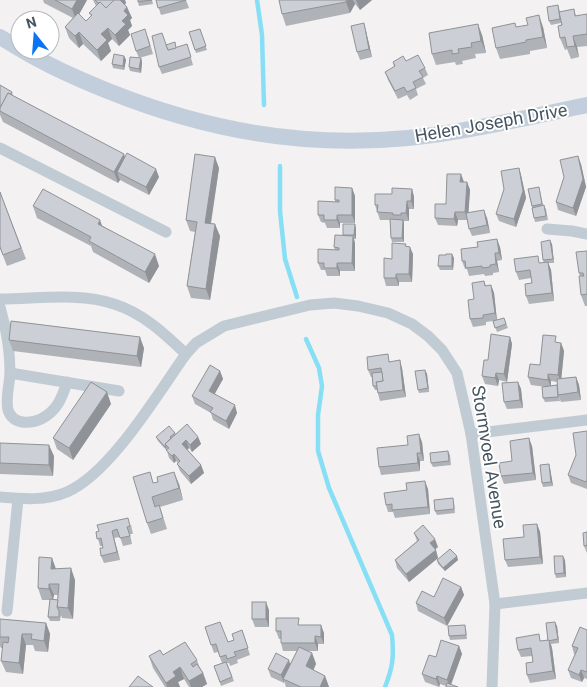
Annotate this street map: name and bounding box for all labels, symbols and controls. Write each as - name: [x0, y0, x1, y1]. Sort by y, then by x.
- north arrow: [10, 10, 60, 60]
- text: N: [24, 13, 38, 32]
- street label: Helen Joseph Drive: [413, 99, 569, 146]
- street label: Stormvoel Avenue: [468, 384, 511, 530]

